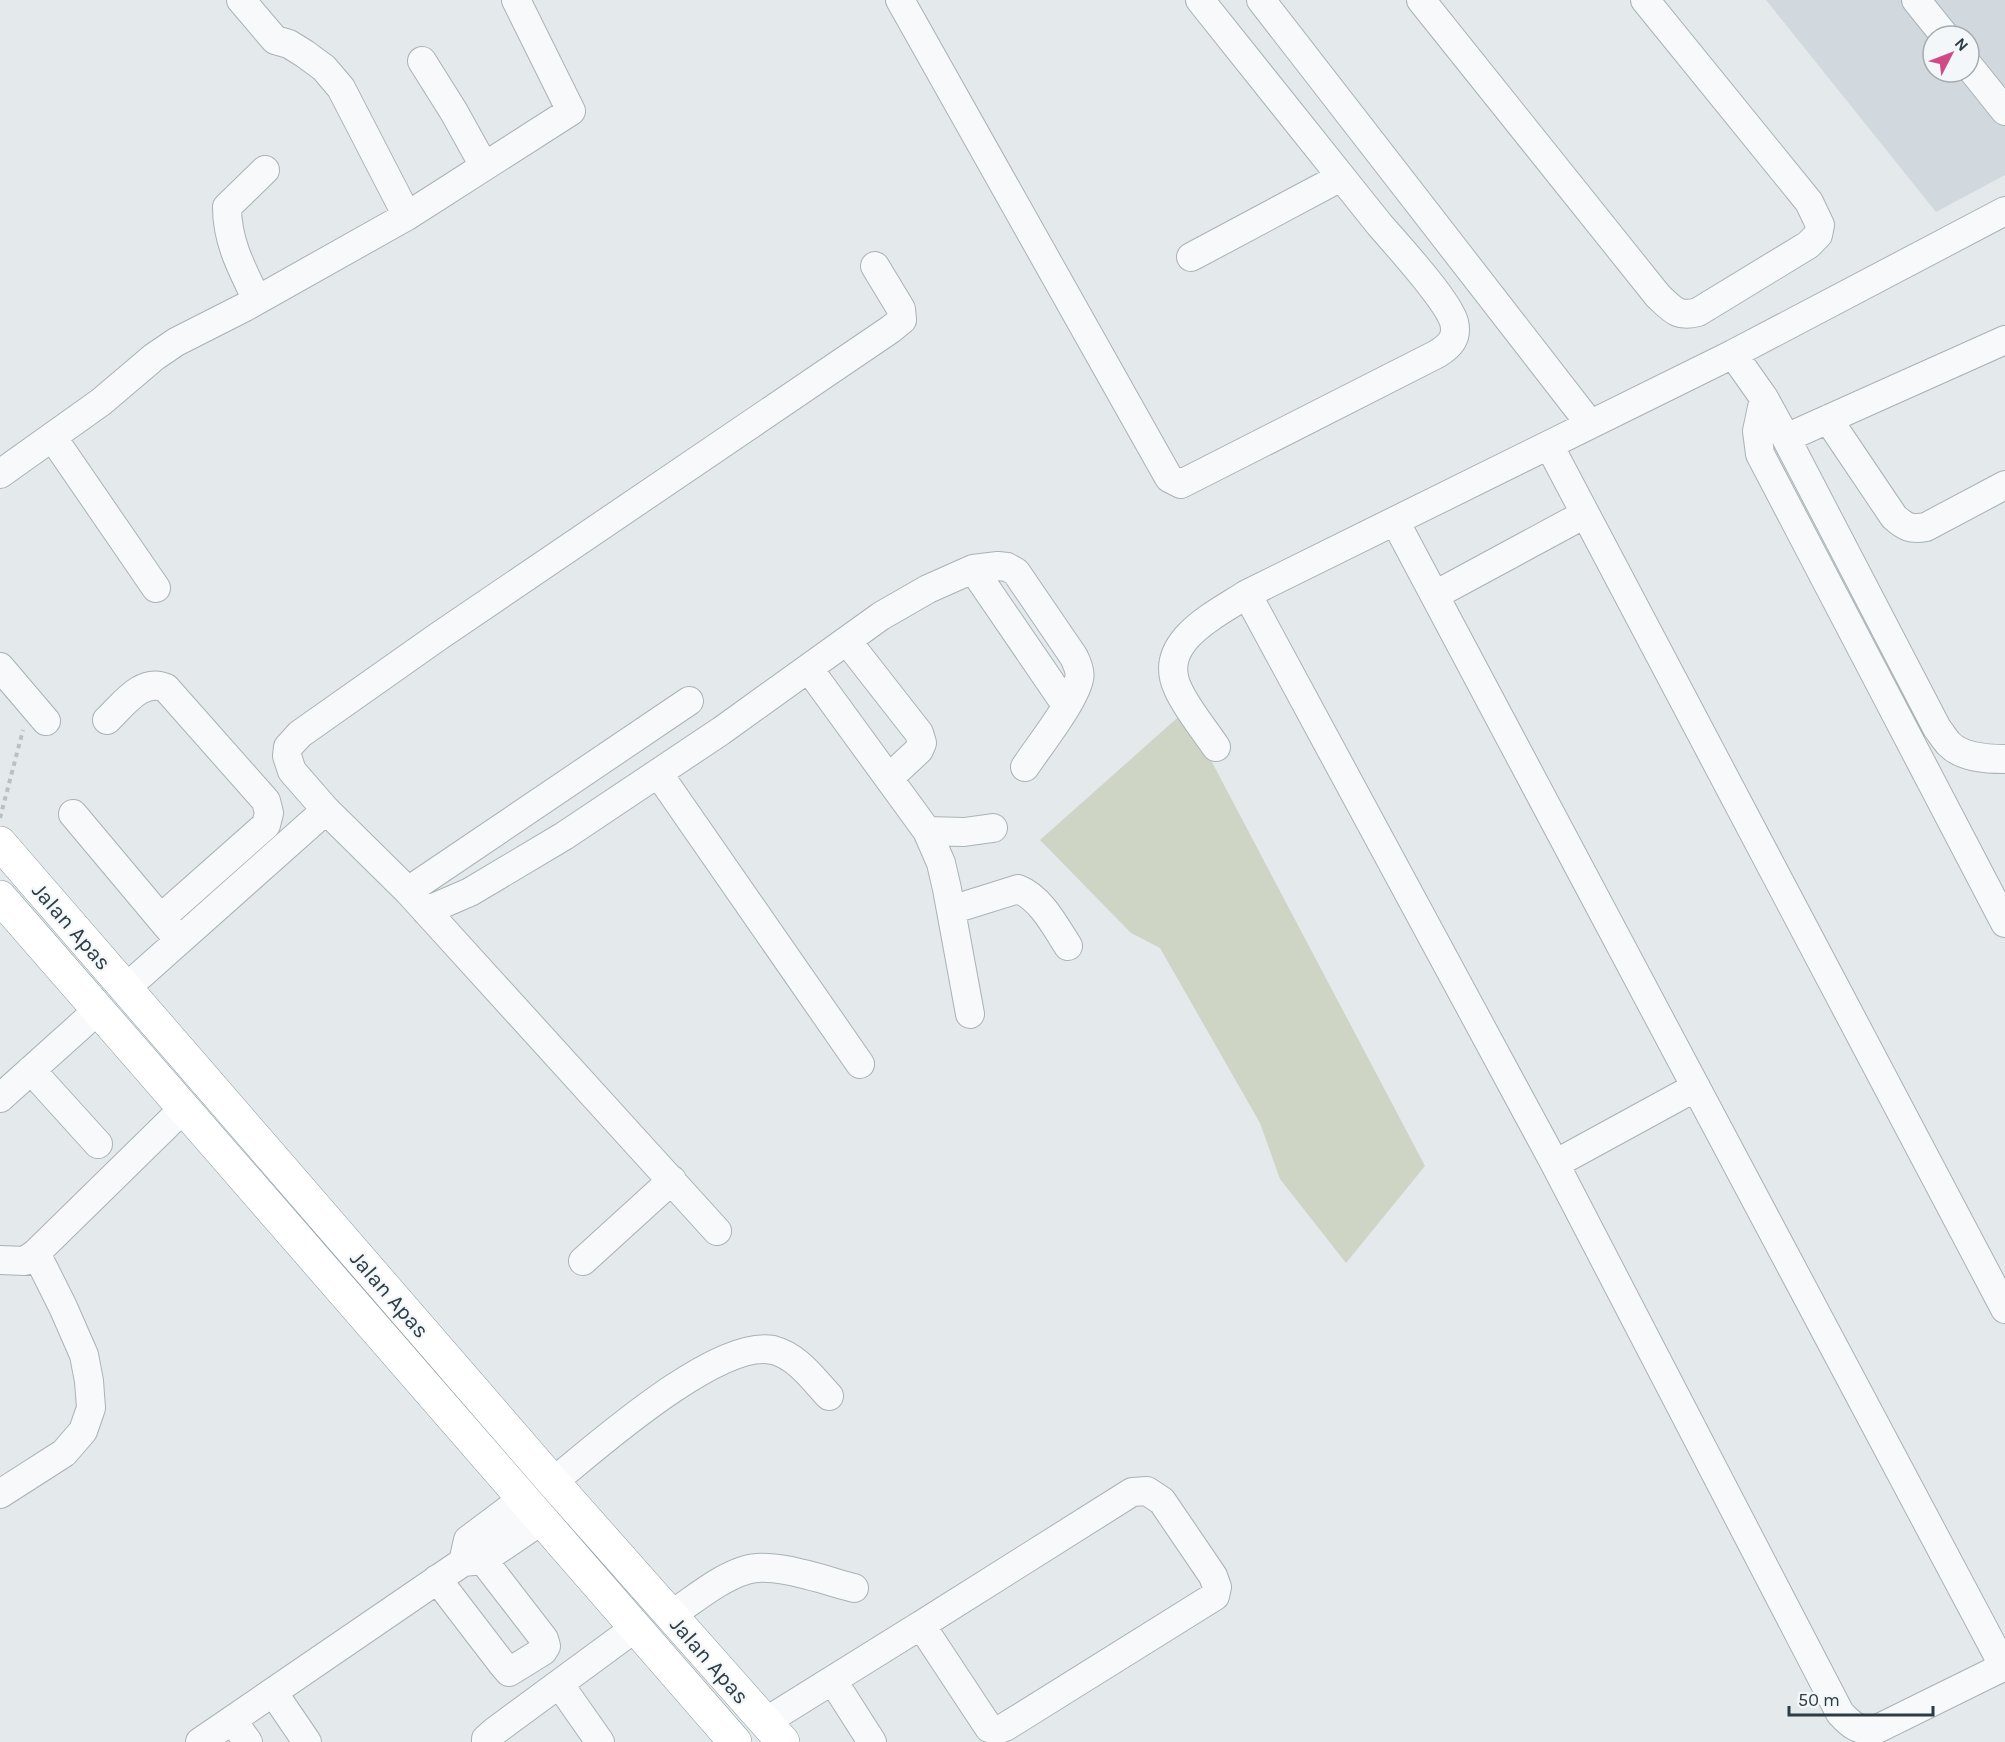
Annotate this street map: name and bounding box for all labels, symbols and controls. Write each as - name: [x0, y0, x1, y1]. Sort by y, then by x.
- north arrow: [1921, 24, 1981, 84]
- text: N: [1951, 34, 1973, 55]
- street label: Jalan Apas: [26, 878, 116, 976]
- street label: Jalan Apas: [344, 1246, 434, 1344]
- street label: Jalan Apas: [664, 1612, 754, 1710]
- scale bar: [1789, 1679, 1933, 1717]
- text: 50 m: [1798, 1689, 1840, 1711]

